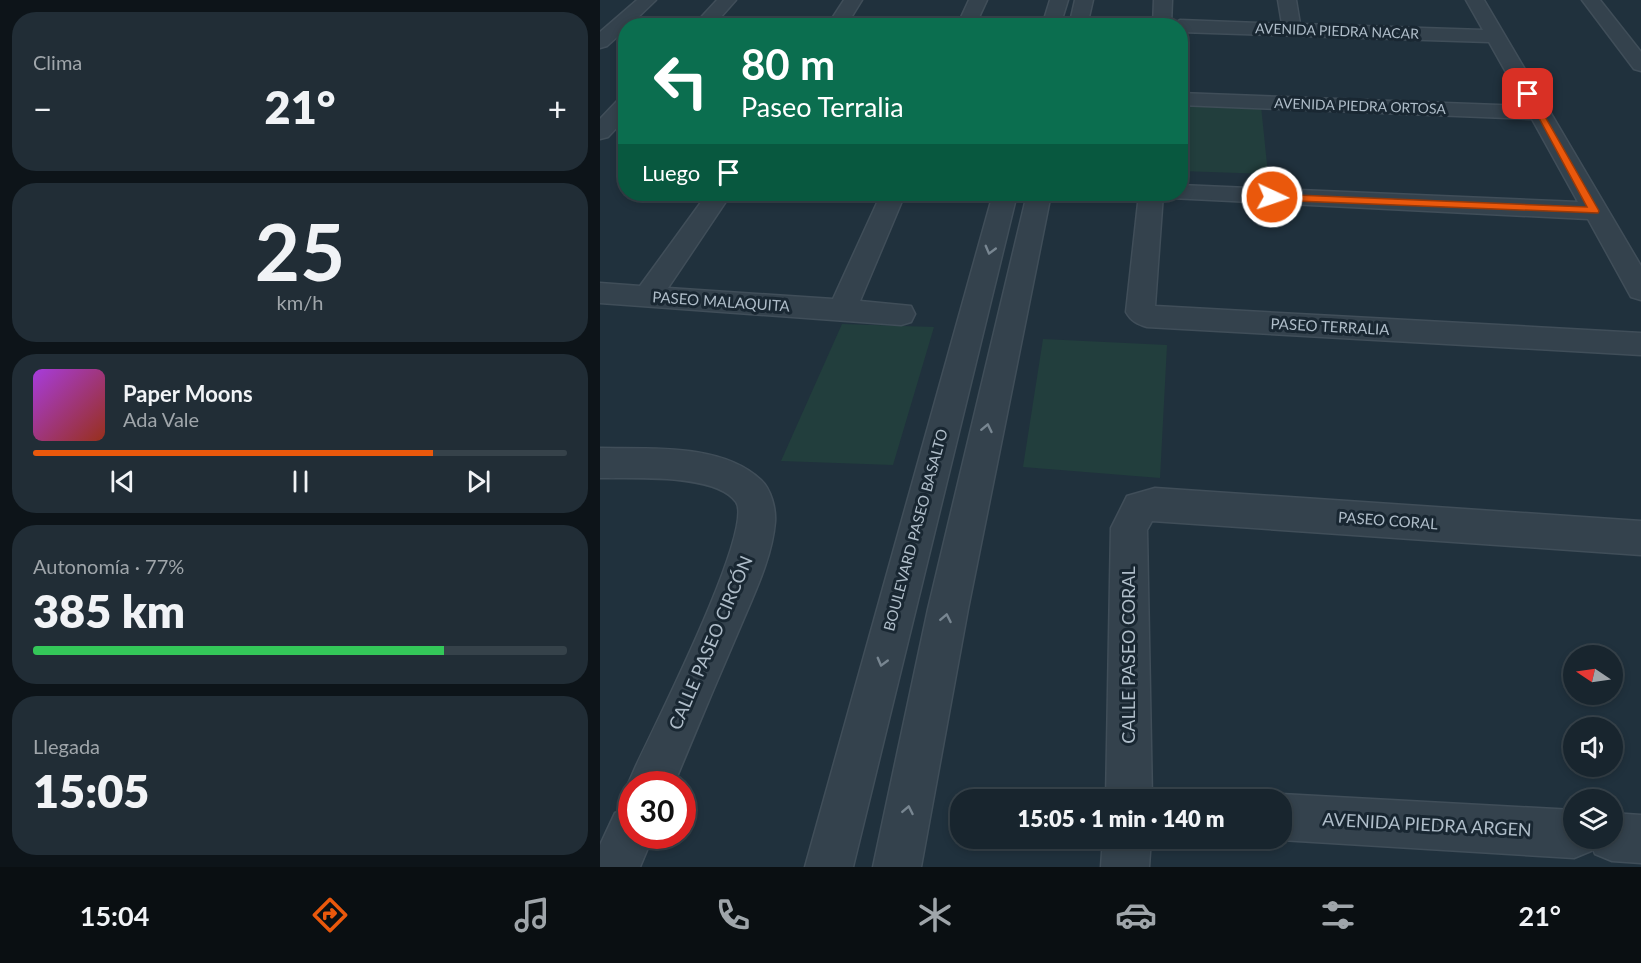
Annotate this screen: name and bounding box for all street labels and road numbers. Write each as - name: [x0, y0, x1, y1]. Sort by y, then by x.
- street label: AVENIDA PIEDRA NACAR: [1255, 19, 1419, 42]
- street label: AVENIDA PIEDRA ORTOSA: [1274, 94, 1447, 117]
- street label: PASEO MALAQUITA: [652, 287, 791, 315]
- street label: PASEO TERRALIA: [1270, 314, 1391, 338]
- street label: BOULEVARD PASEO BASALTO: [879, 427, 951, 633]
- street label: PASEO CORAL: [1338, 508, 1439, 532]
- street label: CALLE PASEO CIRCÓN: [663, 552, 757, 733]
- street label: CALLE PASEO CORAL: [1117, 566, 1139, 744]
- street label: AVENIDA PIEDRA ARGEN: [1322, 808, 1532, 840]

